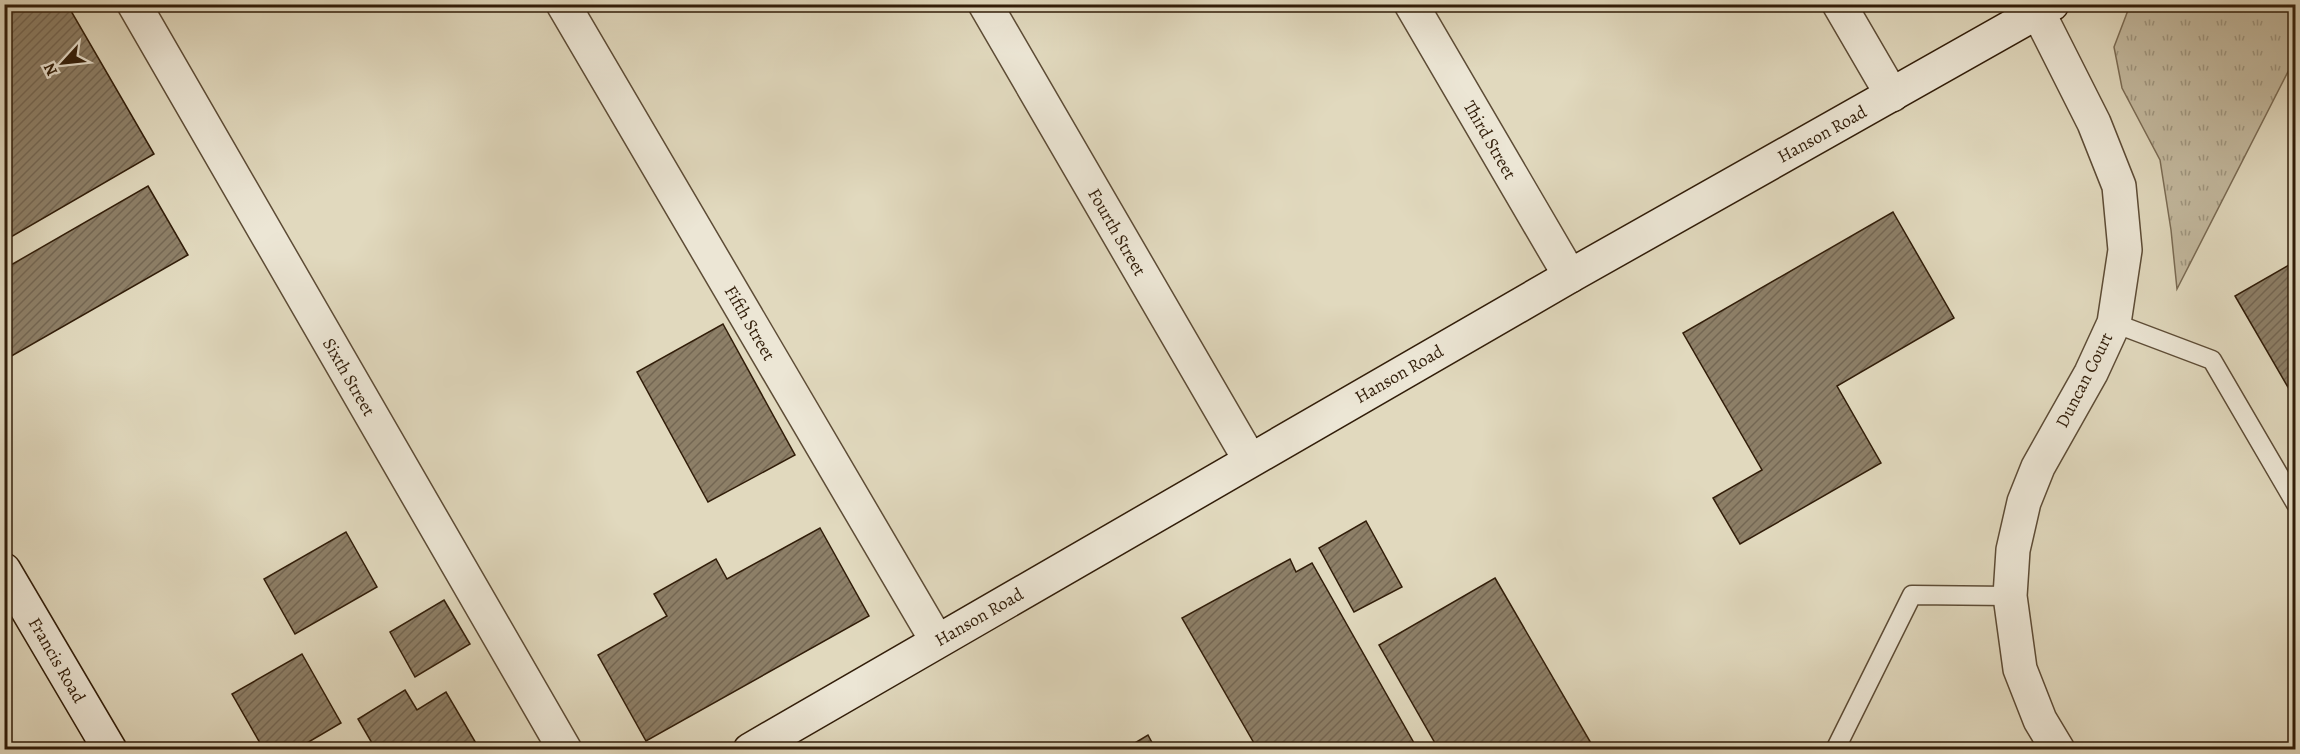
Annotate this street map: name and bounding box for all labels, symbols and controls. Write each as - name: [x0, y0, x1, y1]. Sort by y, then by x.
- north arrow: [33, 33, 93, 93]
- text: N: [38, 59, 63, 80]
- street label: Third Street: [1458, 96, 1522, 184]
- street label: Hanson Road: [1773, 99, 1871, 168]
- street label: Fourth Street: [1082, 184, 1152, 280]
- street label: Fifth Street: [719, 281, 781, 365]
- street label: Duncan Court: [2050, 328, 2118, 432]
- street label: Sixth Street: [317, 334, 381, 420]
- street label: Hanson Road: [1350, 339, 1448, 409]
- street label: Hanson Road: [930, 582, 1028, 652]
- street label: Francis Road: [23, 613, 91, 707]

